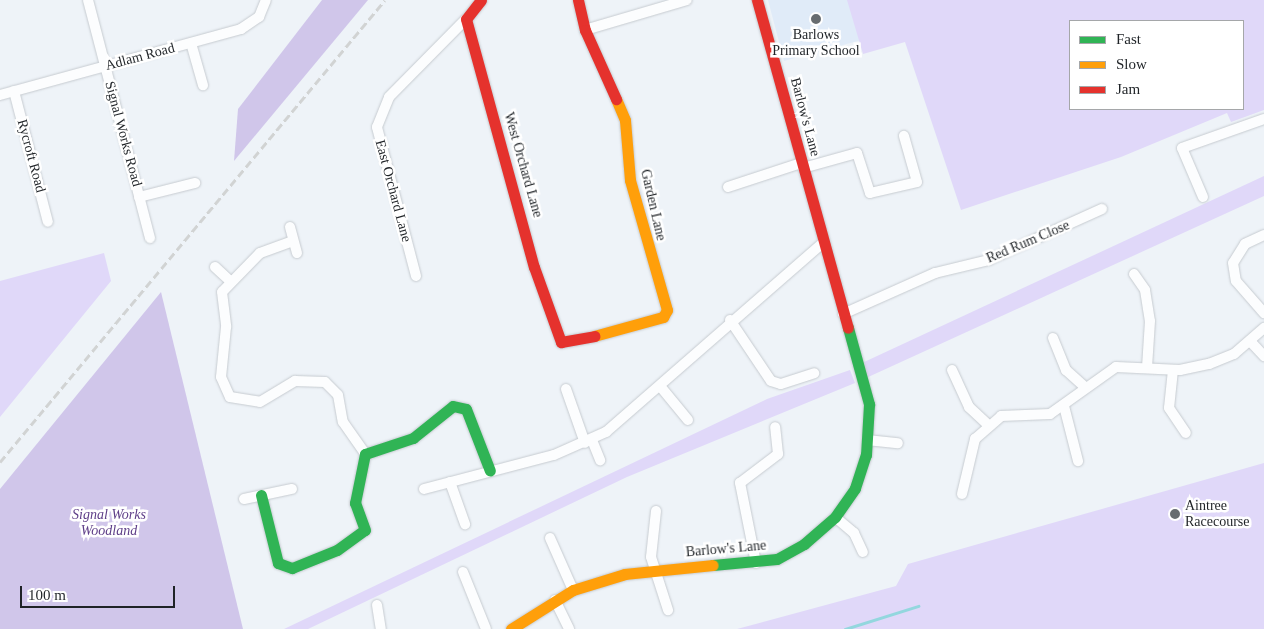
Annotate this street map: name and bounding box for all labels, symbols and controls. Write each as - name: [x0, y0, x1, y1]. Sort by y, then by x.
- marker: Barlows Primary School: [810, 13, 822, 25]
- legend: [1069, 20, 1244, 110]
- place label: Barlows Primary School: [772, 27, 860, 59]
- text: Fast: [1116, 31, 1141, 47]
- street label: Adlam Road: [103, 40, 177, 74]
- text: Slow: [1116, 56, 1147, 72]
- street label: Barlow's Lane: [786, 76, 824, 158]
- street label: Signal Works Road: [101, 79, 145, 189]
- text: Jam: [1116, 81, 1140, 97]
- street label: West Orchard Lane: [500, 111, 546, 219]
- street label: Rycroft Road: [13, 117, 49, 195]
- street label: East Orchard Lane: [371, 138, 415, 244]
- street label: Garden Lane: [637, 168, 669, 242]
- street label: Red Rum Close: [984, 217, 1072, 267]
- place label: Aintree Racecourse: [1185, 498, 1250, 530]
- park label: Signal Works Woodland: [72, 507, 146, 540]
- marker: Aintree Racecourse: [1169, 508, 1181, 520]
- street label: Barlow's Lane: [685, 537, 767, 561]
- scale bar: [22, 576, 178, 608]
- text: 100 m: [28, 587, 66, 603]

